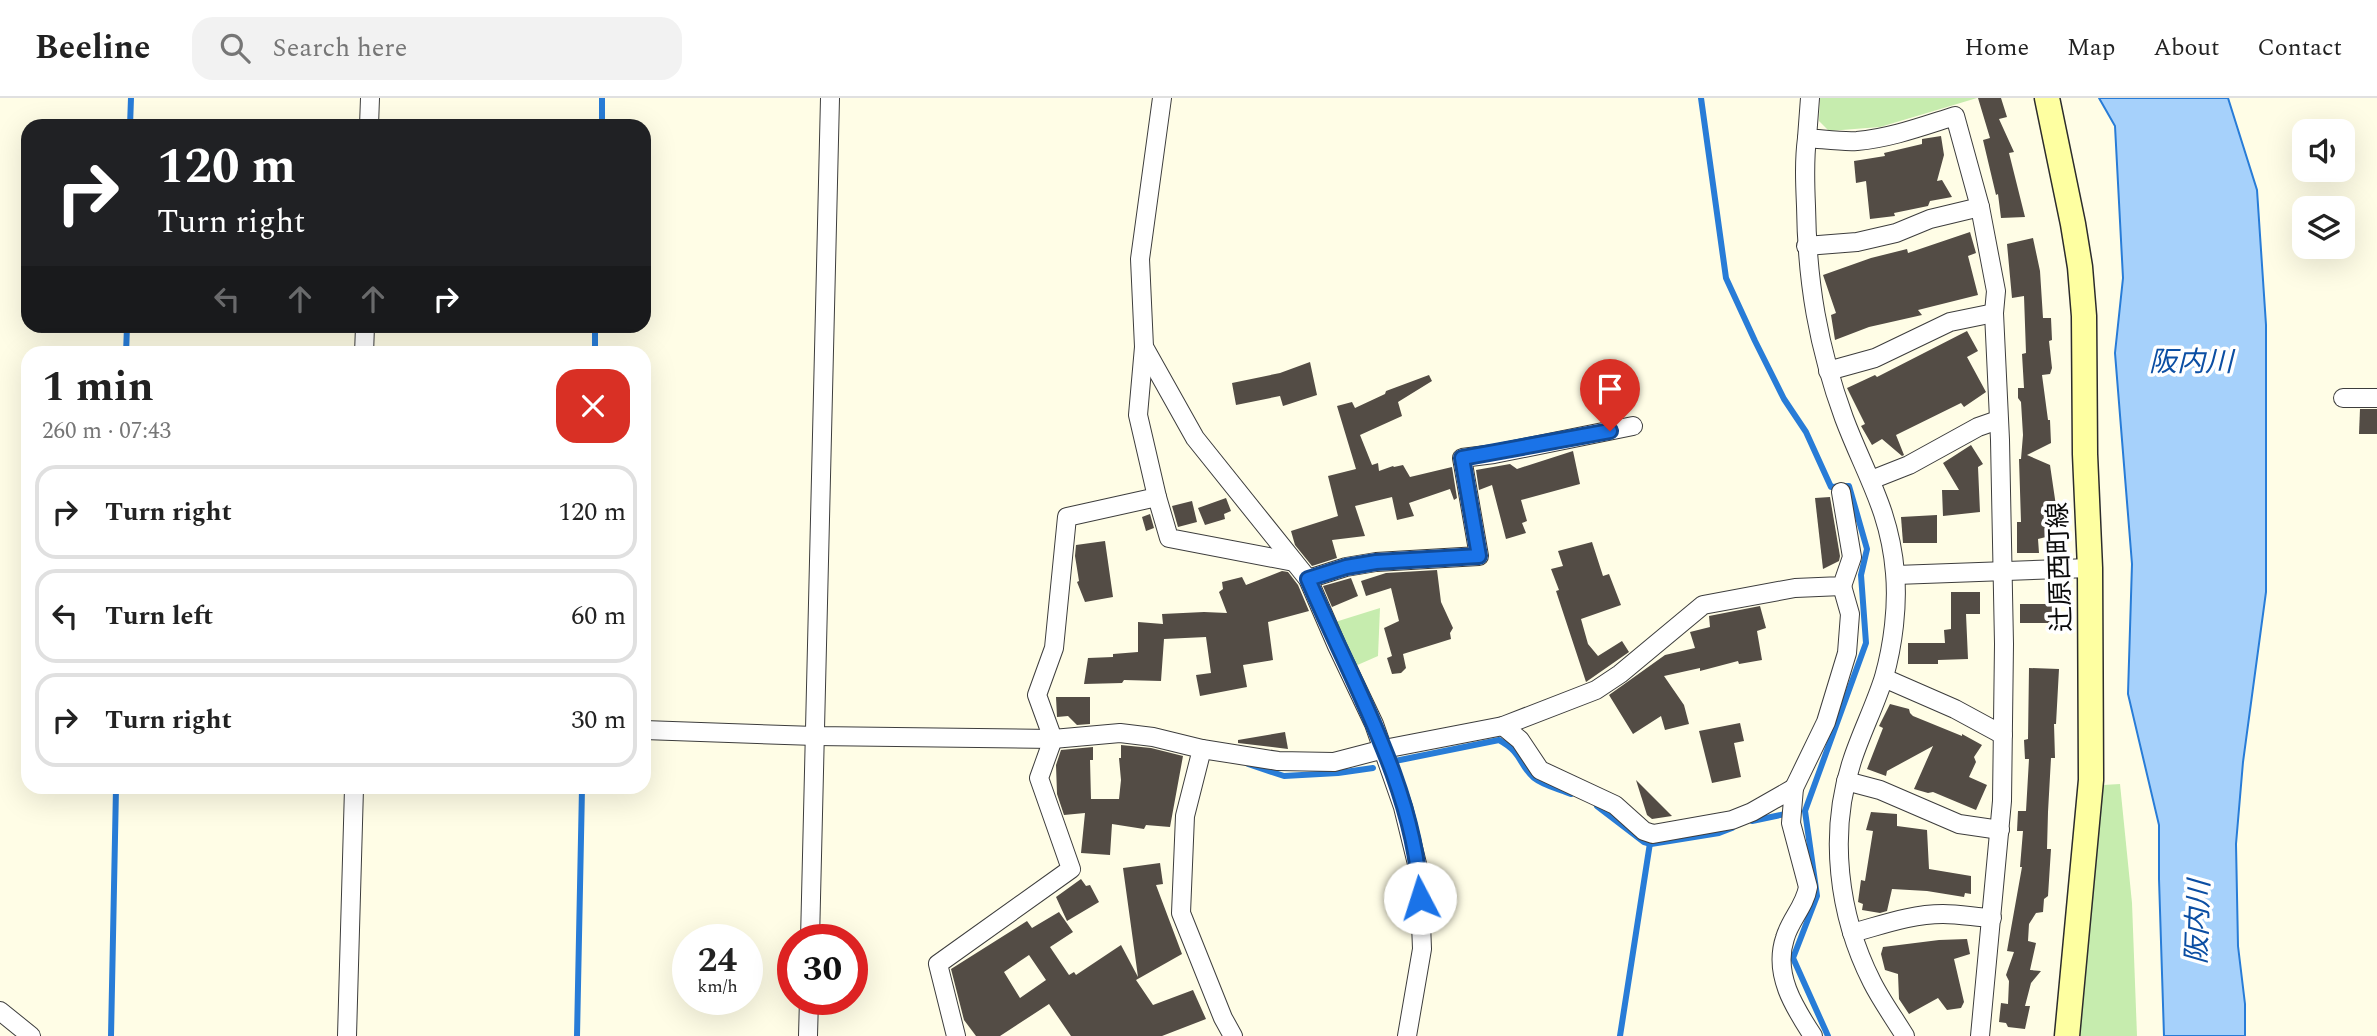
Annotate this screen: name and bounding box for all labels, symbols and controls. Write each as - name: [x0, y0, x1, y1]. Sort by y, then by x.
- search box: [192, 17, 682, 80]
- text: Beeline: [35, 23, 150, 73]
- text: Search here: [272, 28, 407, 68]
- icon: search: [216, 29, 254, 67]
- text: Home: [1964, 30, 2029, 66]
- text: Map: [2067, 30, 2115, 66]
- text: About: [2153, 30, 2219, 66]
- text: Contact: [2257, 30, 2342, 66]
- map controls: [2292, 119, 2355, 259]
- button: sound: [2292, 119, 2355, 182]
- text: 120 m: [157, 130, 296, 205]
- icon: right: [42, 147, 133, 238]
- button: layers: [2292, 196, 2355, 259]
- text: Turn right: [157, 198, 305, 247]
- icon: left: [208, 280, 246, 318]
- icon: ahead: [281, 280, 319, 318]
- icon: ahead: [354, 280, 392, 318]
- icon: right: [427, 280, 465, 318]
- water label: 阪内川: [2149, 341, 2236, 384]
- text: 1 min: [42, 356, 154, 419]
- pin: [1580, 359, 1640, 431]
- button: close: [556, 369, 630, 443]
- icon: arrive: [1591, 370, 1629, 408]
- text: 260 m · 07:43: [42, 414, 171, 449]
- text: Turn right: [105, 492, 232, 532]
- text: 120 m: [558, 492, 626, 532]
- icon: right: [46, 493, 84, 531]
- street label: 辻原西町線: [2038, 501, 2082, 633]
- text: Turn left: [105, 596, 213, 636]
- text: 60 m: [571, 596, 626, 636]
- icon: left: [46, 597, 84, 635]
- text: Turn right: [105, 700, 232, 740]
- text: 30 m: [571, 700, 626, 740]
- icon: right: [46, 701, 84, 739]
- position arrow: [1383, 861, 1457, 935]
- water label: 阪内川: [2176, 876, 2222, 965]
- speed limit sign: 30: [777, 924, 868, 1015]
- text: 24: [698, 934, 737, 987]
- text: km/h: [697, 973, 738, 1000]

